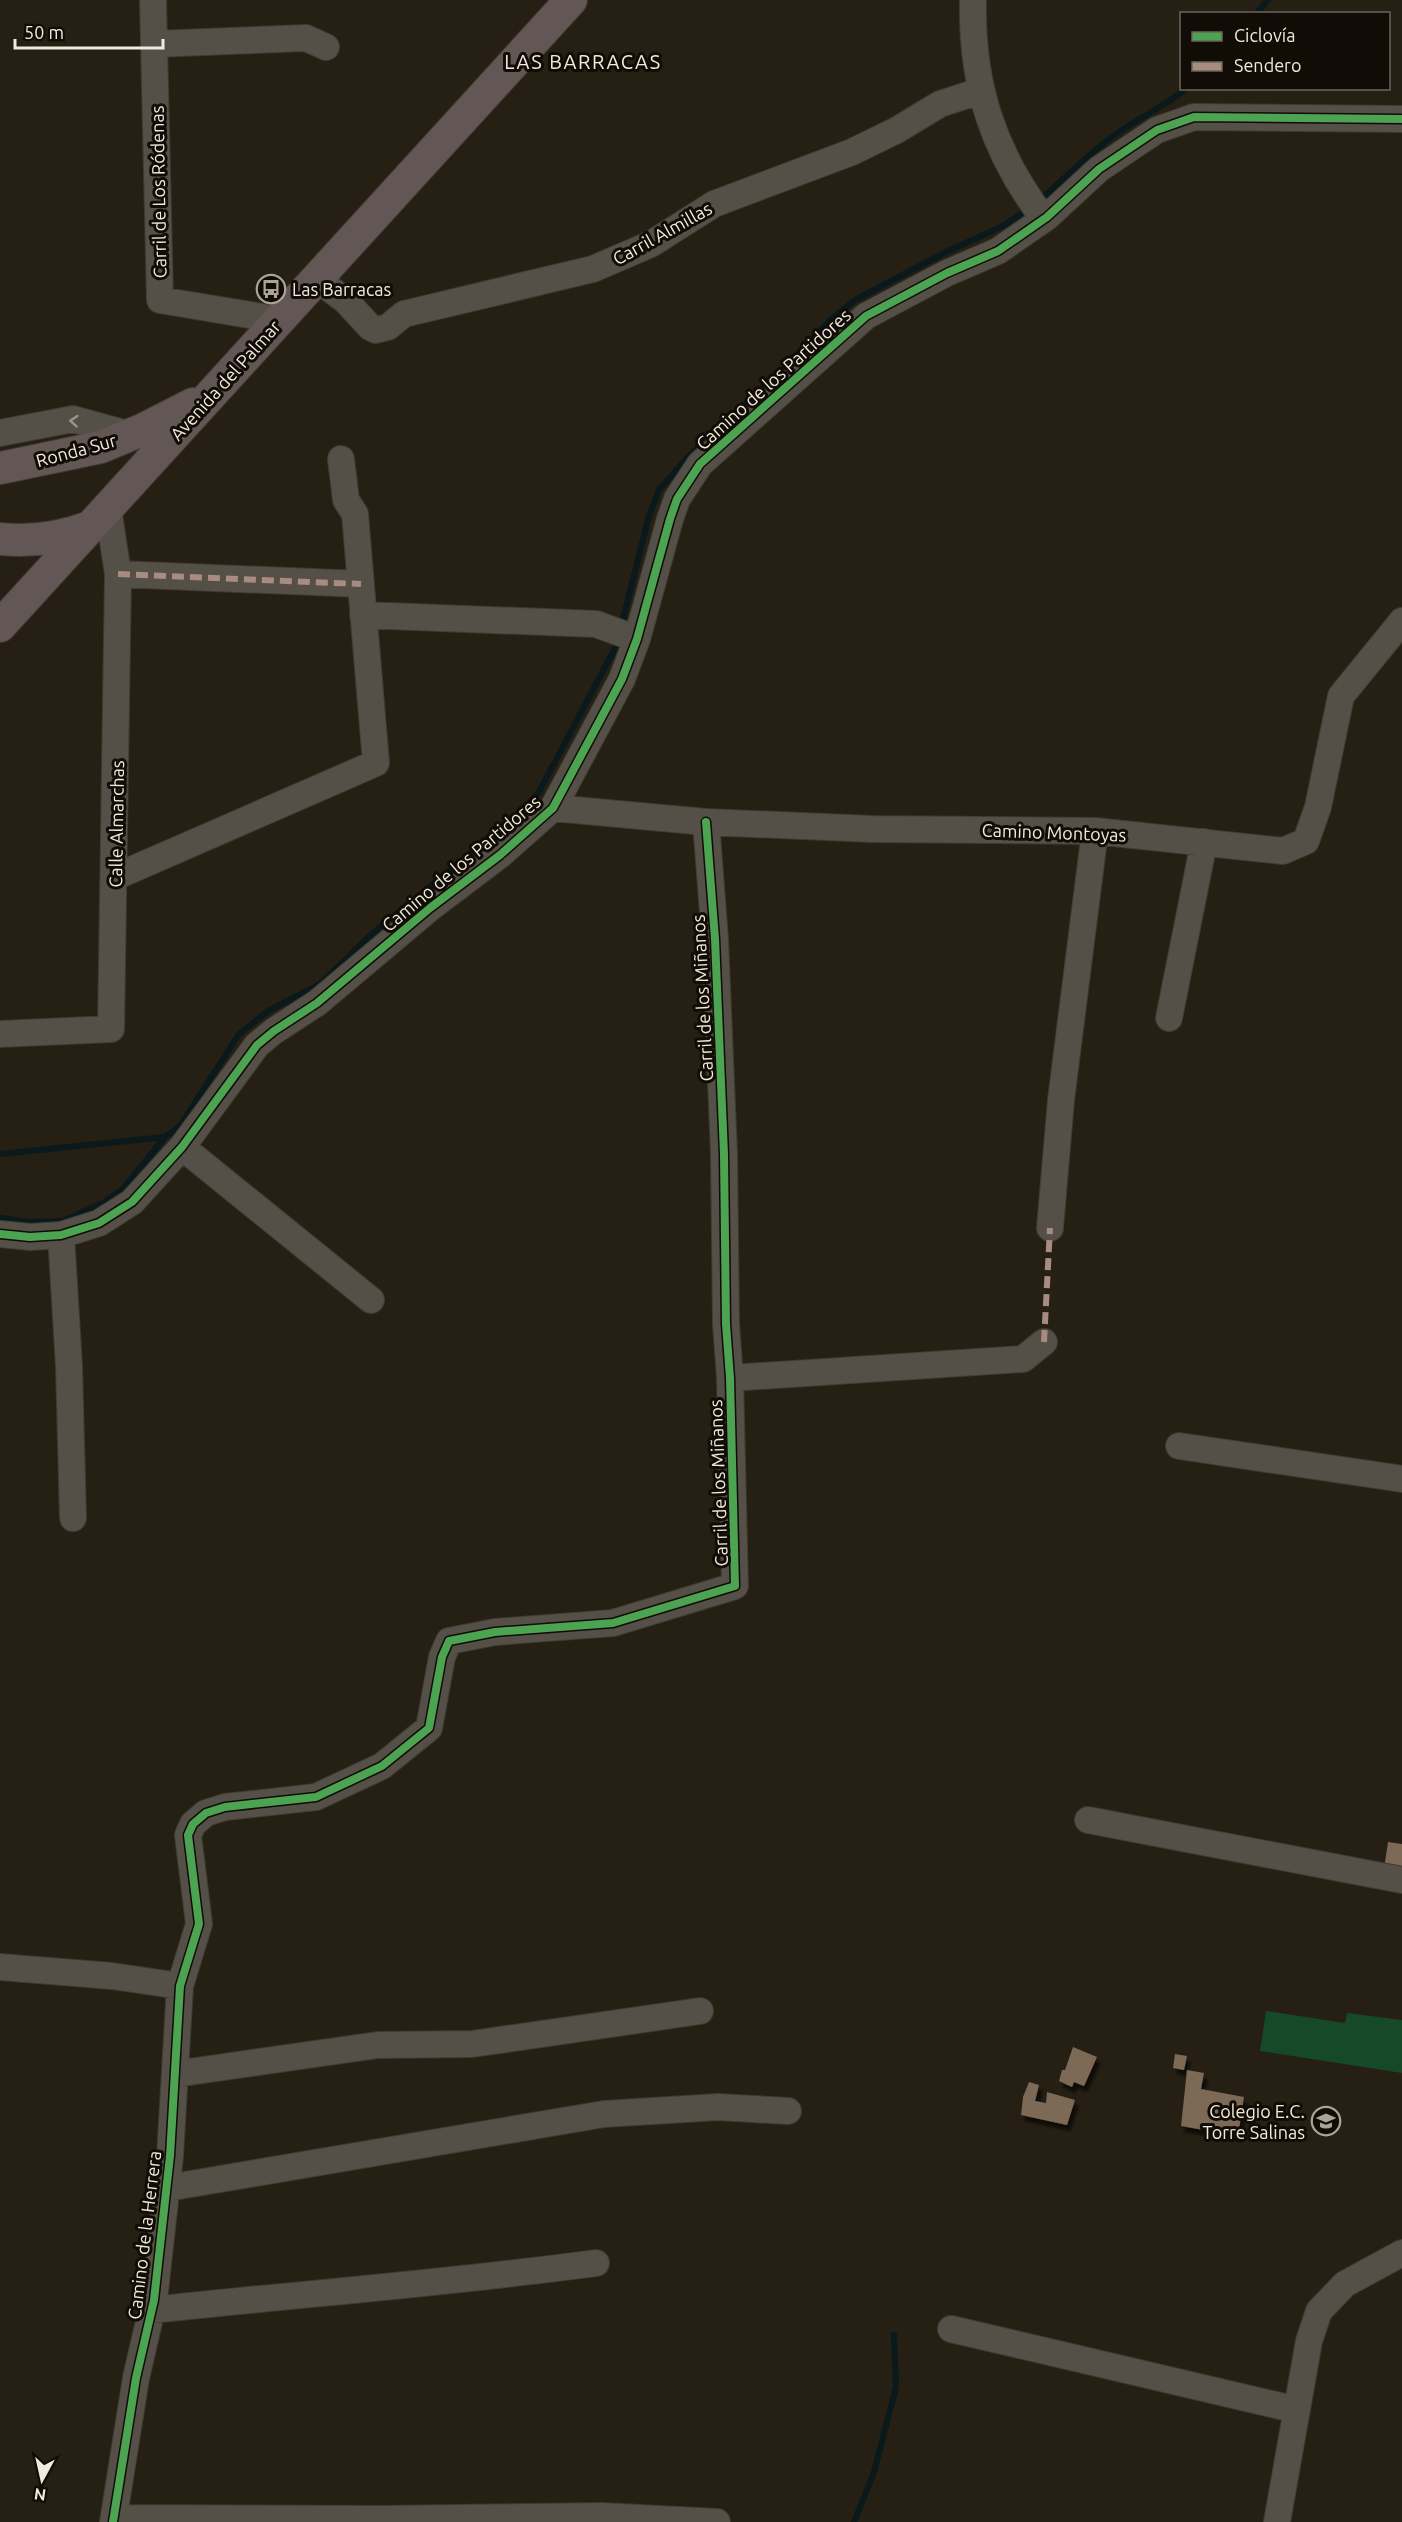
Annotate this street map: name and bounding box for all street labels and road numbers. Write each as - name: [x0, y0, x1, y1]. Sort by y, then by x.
- street label: Carril de Los Ródenas: [146, 105, 170, 279]
- street label: Carril Almillas: [609, 197, 715, 268]
- street label: Camino de los Partidores: [692, 304, 854, 454]
- street label: Avenida del Palmar: [166, 316, 284, 444]
- street label: Ronda Sur: [34, 430, 119, 470]
- street label: Calle Almarchas: [105, 760, 127, 888]
- street label: Camino de los Partidores: [378, 791, 544, 935]
- street label: Camino Montoyas: [981, 819, 1127, 845]
- street label: Carril de los Miñanos: [688, 914, 716, 1082]
- street label: Carril de los Miñanos: [705, 1399, 731, 1567]
- street label: Camino de la Herrera: [124, 2149, 164, 2321]

